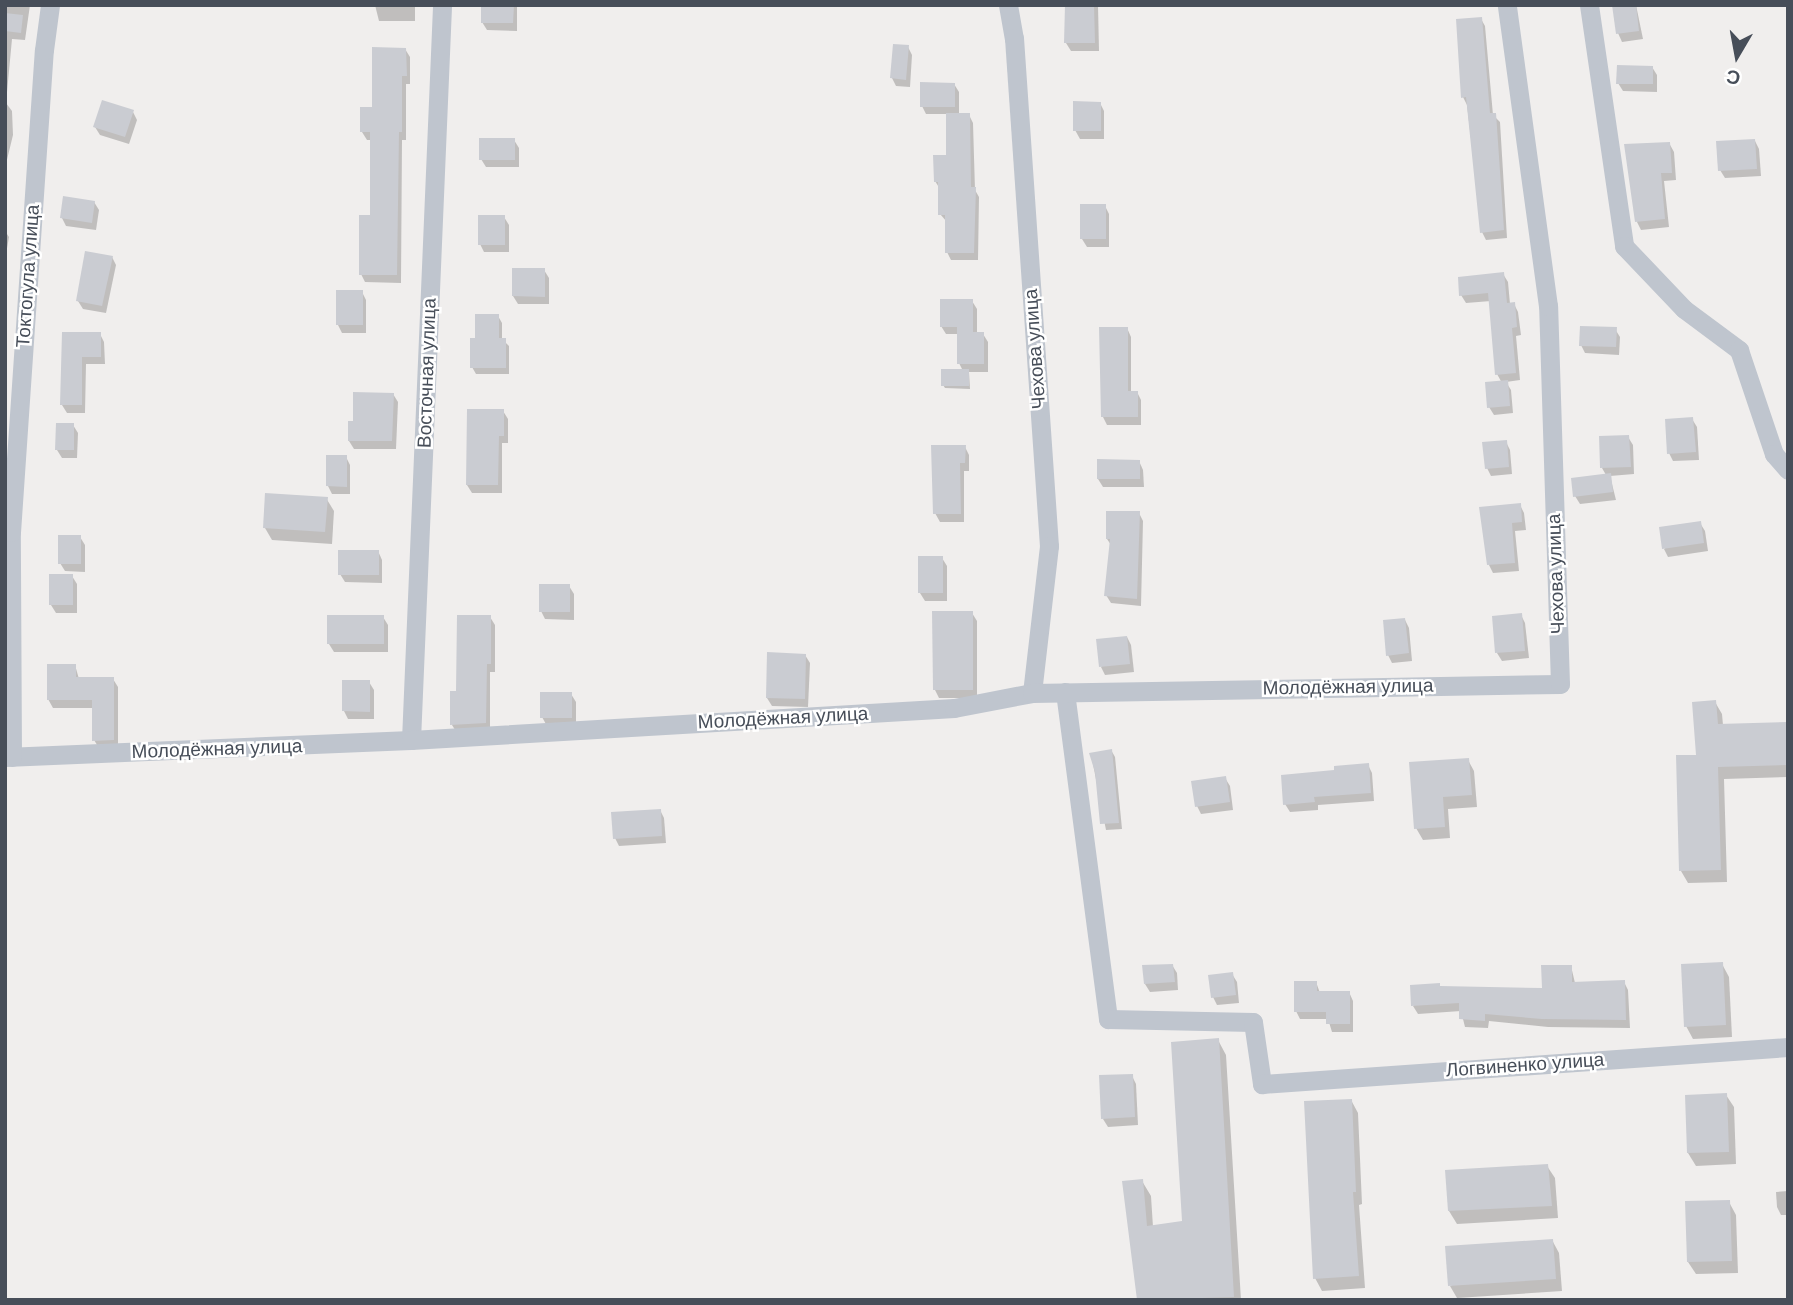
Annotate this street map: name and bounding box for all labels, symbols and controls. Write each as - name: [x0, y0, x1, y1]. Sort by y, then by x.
- north arrow: [1702, 21, 1772, 91]
- text: С: [1725, 66, 1742, 89]
- street label: Токтогула улица: [12, 204, 44, 348]
- street label: Чехова улица: [1019, 288, 1051, 410]
- street label: Восточная улица: [413, 298, 441, 448]
- street label: Чехова улица: [1543, 513, 1569, 635]
- street label: Молодёжная улица: [1262, 674, 1434, 700]
- street label: Молодёжная улица: [697, 702, 869, 734]
- street label: Молодёжная улица: [131, 735, 303, 763]
- street label: Логвиненко улица: [1445, 1048, 1605, 1082]

